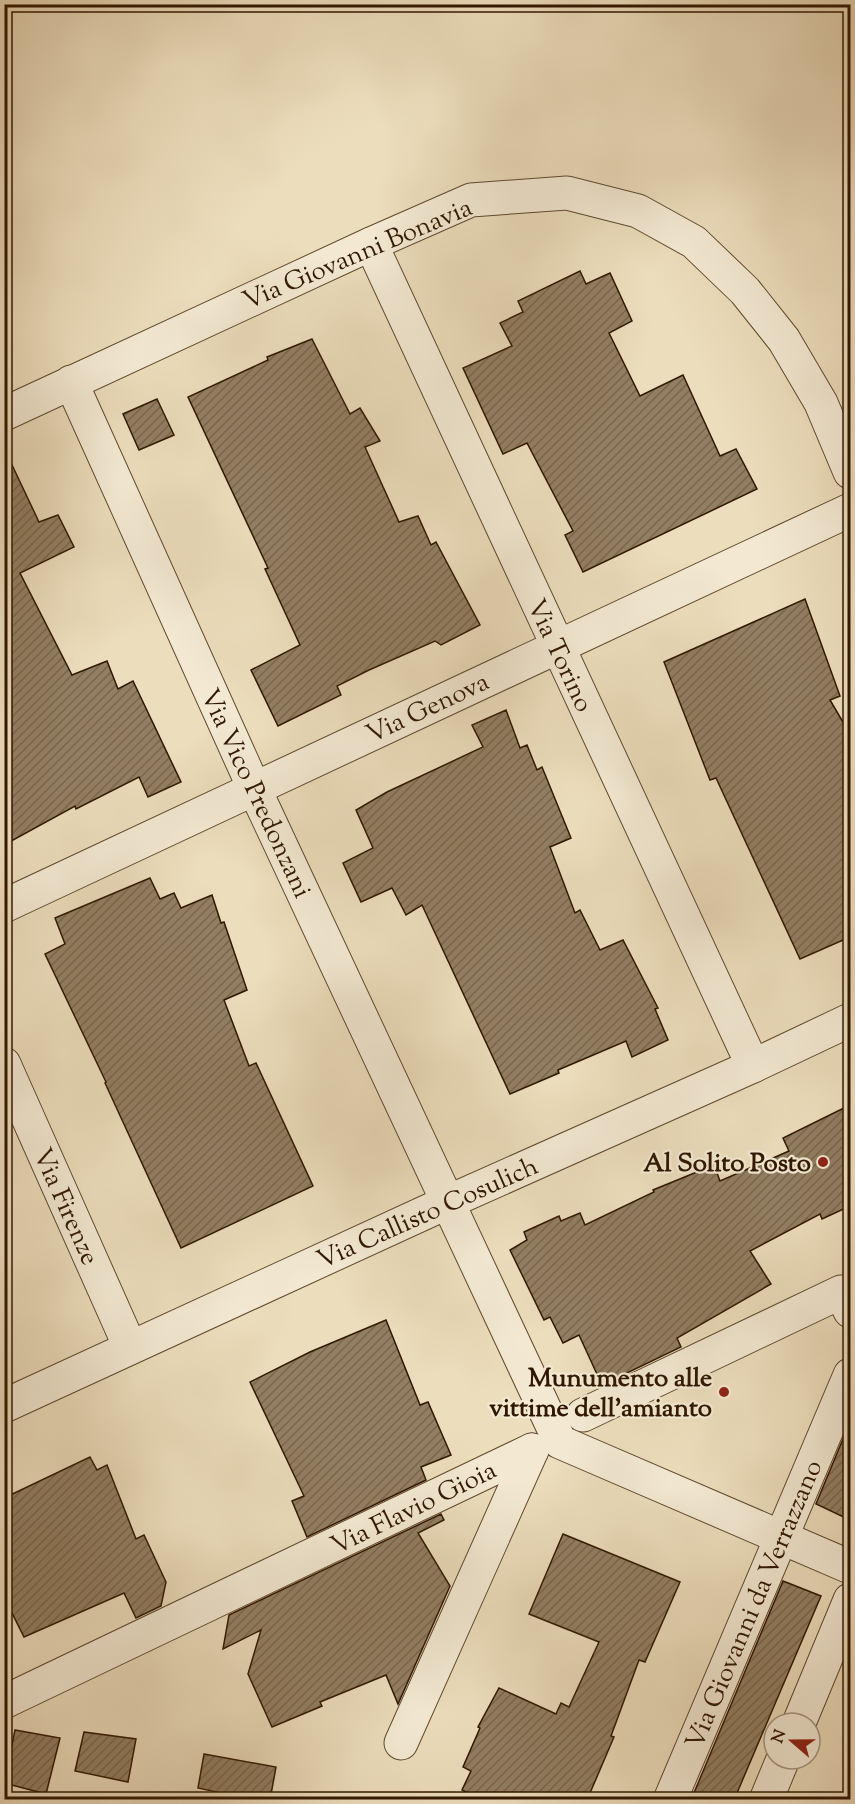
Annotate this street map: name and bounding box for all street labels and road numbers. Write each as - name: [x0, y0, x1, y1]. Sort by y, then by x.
- street label: Via Giovanni Bonavia: [237, 190, 478, 320]
- street label: Via Torino: [516, 593, 601, 719]
- street label: Via Genova: [360, 665, 496, 754]
- street label: Via Vico Predonzani: [190, 683, 320, 905]
- street label: Via Firenze: [22, 1142, 107, 1272]
- street label: Via Callisto Cosulich: [311, 1149, 545, 1280]
- street label: Via Flavio Gioia: [325, 1453, 503, 1565]
- street label: Via Giovanni da Verrazzano: [678, 1455, 833, 1755]

